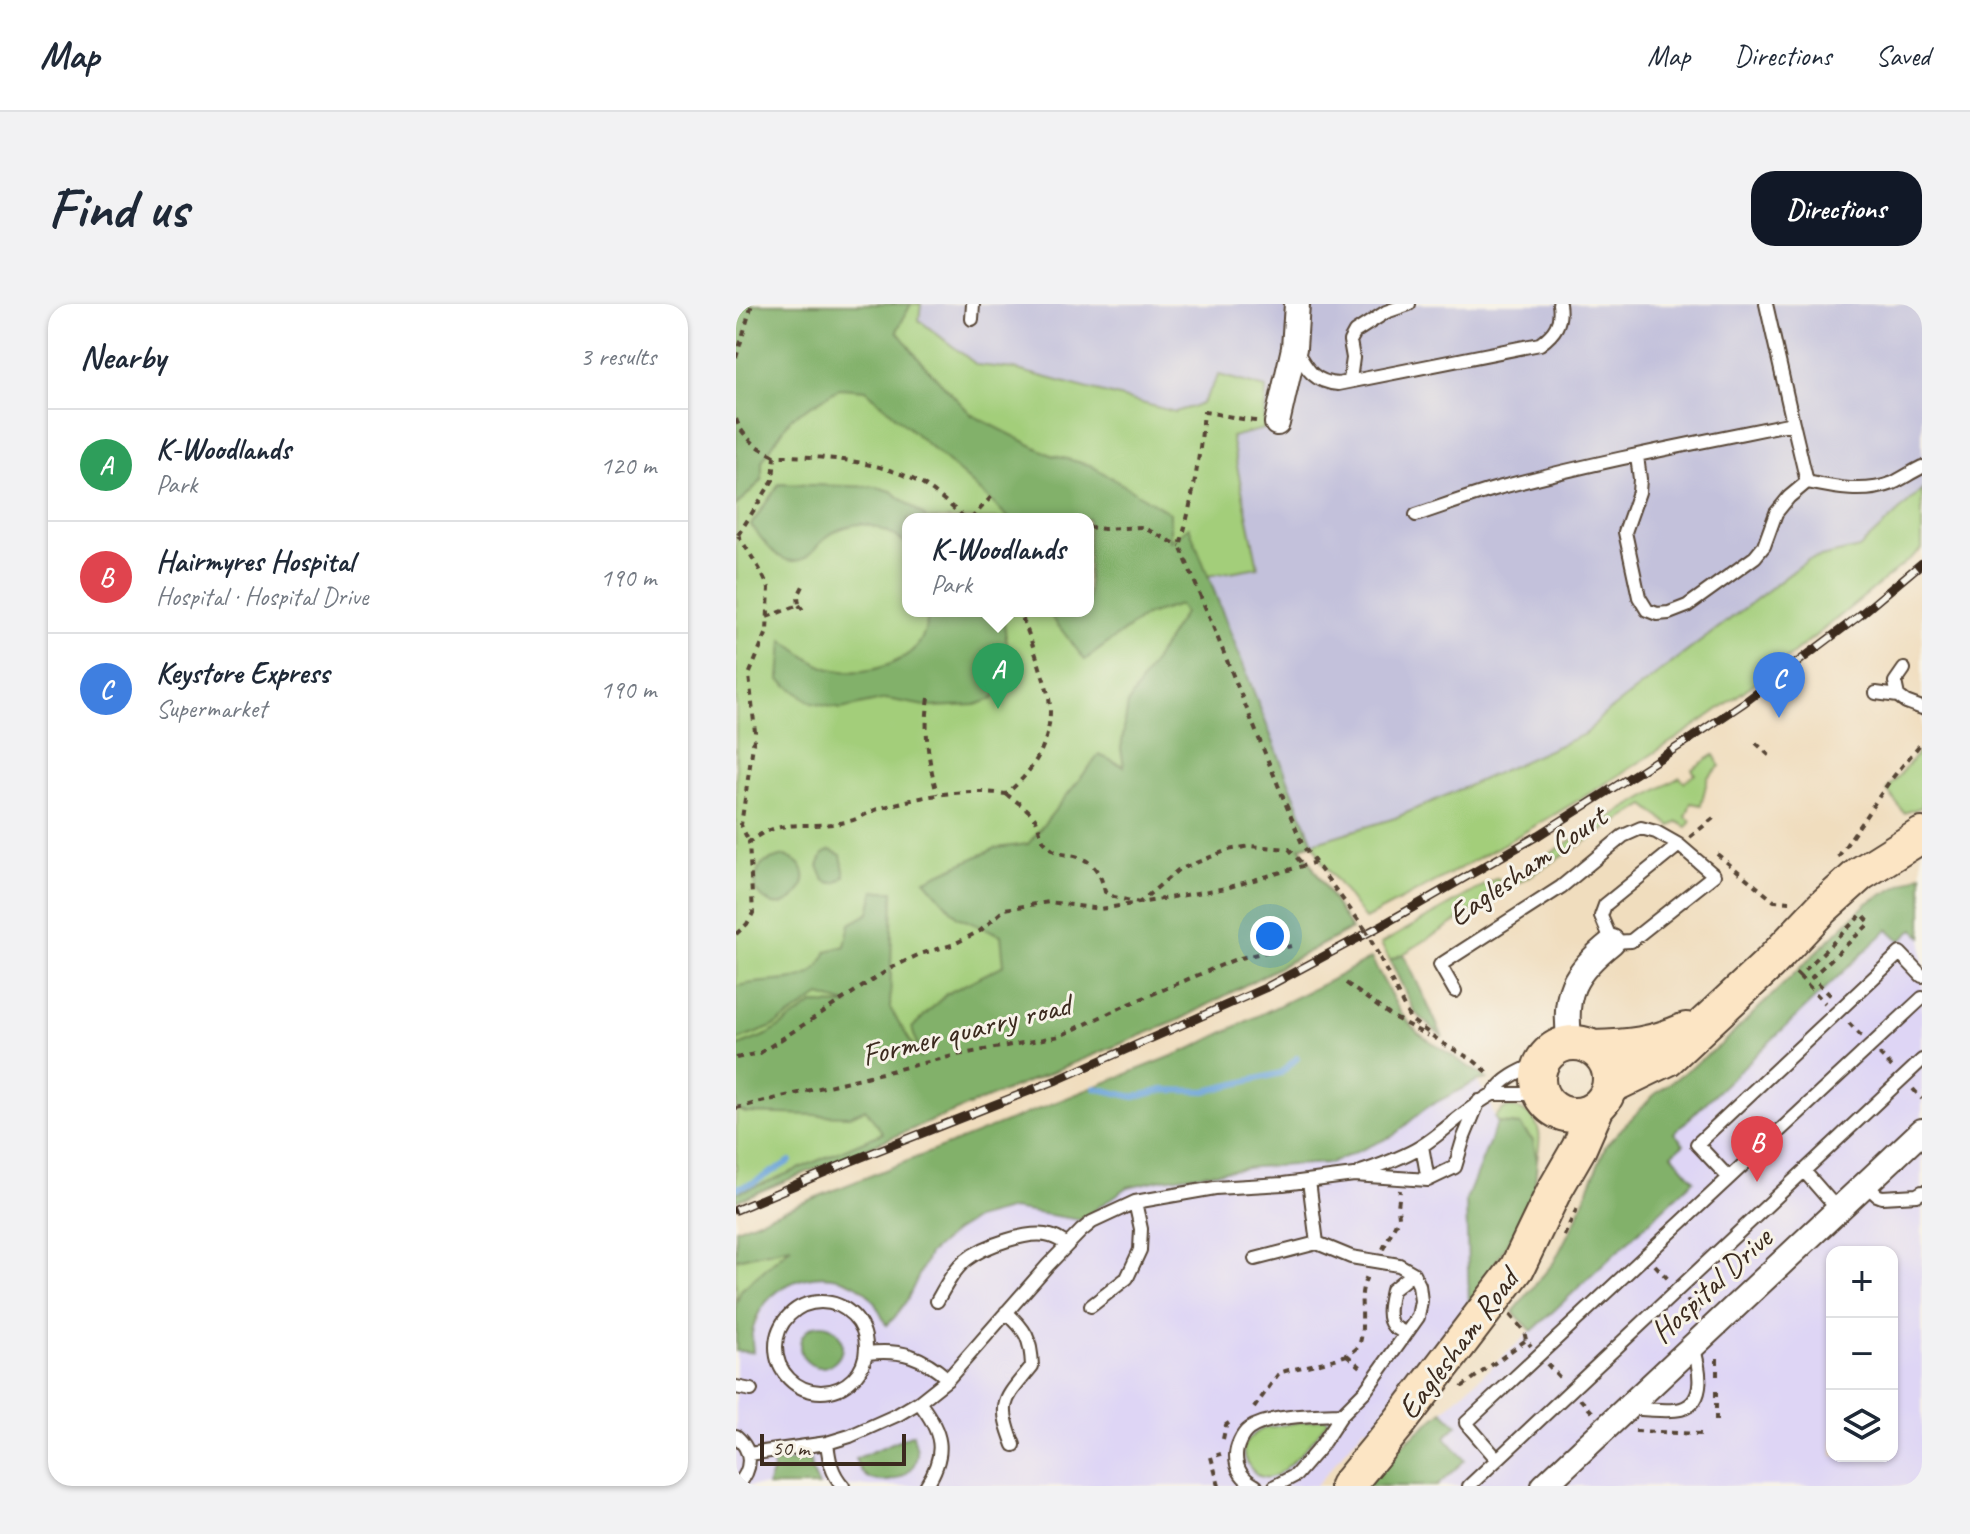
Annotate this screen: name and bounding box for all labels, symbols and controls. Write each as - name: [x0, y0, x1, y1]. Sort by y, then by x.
- text: Map: [40, 32, 99, 79]
- text: Map: [1647, 38, 1690, 73]
- text: Directions: [1734, 38, 1832, 73]
- text: Saved: [1876, 38, 1930, 73]
- button: Directions: [1751, 171, 1922, 246]
- text: Find us: [48, 173, 188, 244]
- text: Nearby: [80, 335, 166, 378]
- text: 3 results: [580, 340, 656, 373]
- text: K-Woodlands: [156, 430, 291, 468]
- text: A: [99, 449, 113, 482]
- text: 120 m: [600, 449, 656, 482]
- text: Park: [156, 468, 197, 501]
- popup: [902, 513, 1094, 617]
- text: K-Woodlands: [931, 530, 1065, 568]
- text: Hairmyres Hospital: [156, 542, 354, 580]
- text: B: [99, 561, 113, 594]
- text: 190 m: [600, 561, 656, 594]
- text: Park: [931, 568, 972, 601]
- text: Hospital · Hospital Drive: [156, 580, 368, 613]
- pin: A: [972, 643, 1024, 709]
- pin: C: [1753, 652, 1805, 718]
- text: Keystore Express: [156, 654, 329, 692]
- text: C: [100, 673, 112, 706]
- text: 190 m: [600, 673, 656, 706]
- text: Supermarket: [156, 692, 267, 725]
- street label: Eaglesham Court: [1440, 794, 1617, 936]
- your location: [1250, 916, 1290, 956]
- street label: Former quarry road: [857, 983, 1079, 1076]
- pin: B: [1731, 1116, 1783, 1182]
- street label: Hospital Drive: [1641, 1216, 1783, 1352]
- map controls: [1826, 1246, 1898, 1462]
- button: +: [1826, 1246, 1898, 1318]
- street label: Eaglesham Road: [1388, 1257, 1531, 1427]
- button: −: [1826, 1318, 1898, 1390]
- button: layers: [1826, 1390, 1898, 1462]
- scale bar: [760, 1430, 906, 1466]
- text: 50 m: [772, 1434, 809, 1462]

